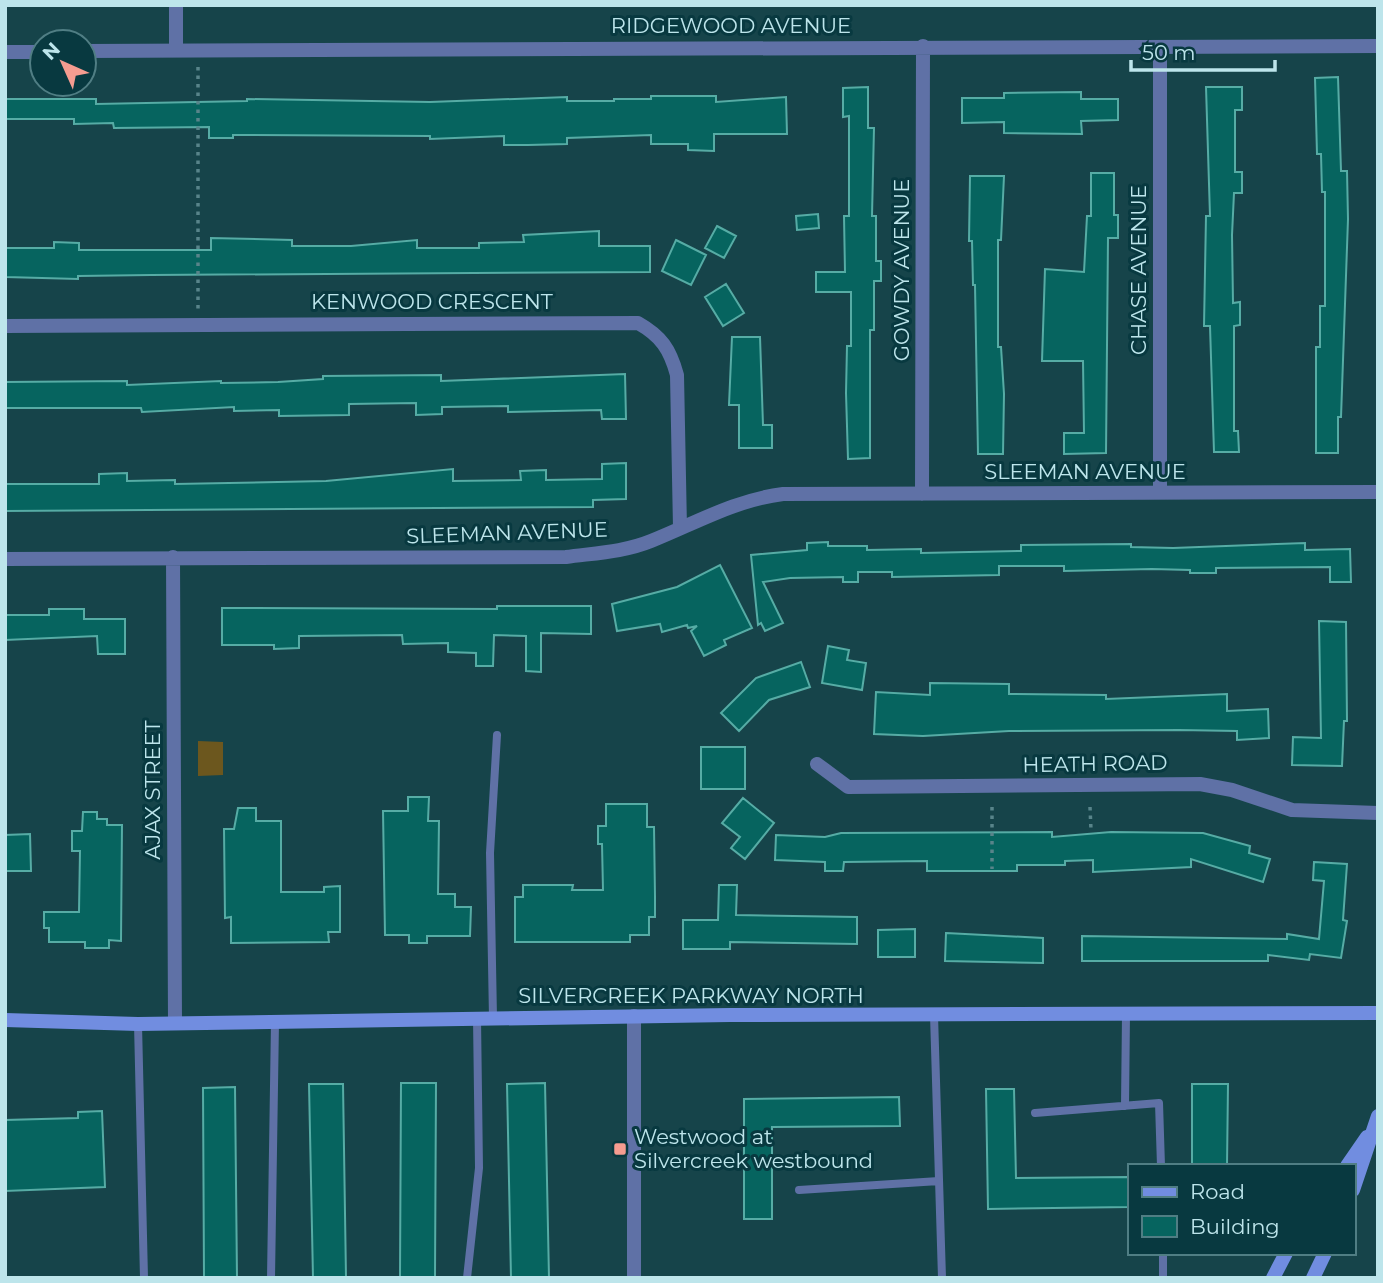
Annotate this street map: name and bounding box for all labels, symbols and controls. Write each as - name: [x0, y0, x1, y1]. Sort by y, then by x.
- street label: RIDGEWOOD AVENUE: [611, 13, 851, 38]
- north arrow: [28, 28, 98, 98]
- scale bar: [1131, 28, 1274, 72]
- text: N: [38, 38, 65, 65]
- text: 50 m: [1142, 40, 1196, 65]
- street label: GOWDY AVENUE: [889, 179, 914, 361]
- street label: CHASE AVENUE: [1126, 185, 1151, 355]
- street label: KENWOOD CRESCENT: [311, 289, 553, 314]
- street label: SLEEMAN AVENUE: [984, 459, 1186, 484]
- street label: SLEEMAN AVENUE: [406, 516, 608, 549]
- street label: AJAX STREET: [140, 720, 165, 860]
- street label: HEATH ROAD: [1022, 750, 1168, 777]
- street label: SILVERCREEK PARKWAY NORTH: [518, 983, 864, 1008]
- place label: Westwood at Silvercreek westbound: [634, 1124, 873, 1173]
- marker: Westwood at Silvercreek westbound: [612, 1141, 628, 1157]
- legend: [1128, 1164, 1355, 1255]
- text: Road: [1190, 1179, 1245, 1204]
- text: Building: [1190, 1214, 1280, 1239]

